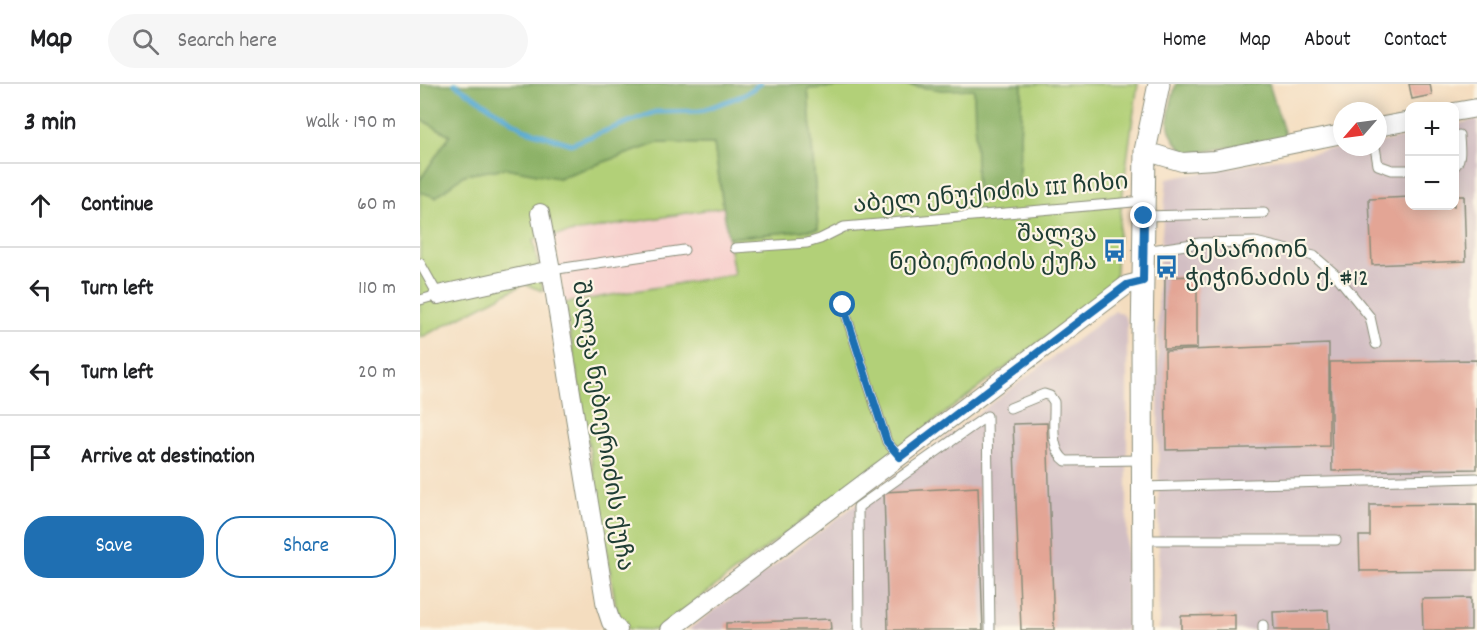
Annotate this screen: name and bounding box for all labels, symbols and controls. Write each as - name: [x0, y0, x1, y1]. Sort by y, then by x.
- search box: [108, 14, 528, 68]
- text: Map: [30, 21, 72, 61]
- icon: search: [129, 25, 162, 58]
- text: Search here: [177, 26, 277, 57]
- text: Home: [1162, 26, 1206, 56]
- text: Map: [1239, 26, 1271, 56]
- text: About: [1304, 26, 1351, 56]
- text: Contact: [1384, 26, 1447, 56]
- north arrow: [1333, 102, 1387, 156]
- map controls: [1405, 102, 1459, 210]
- button: +: [1405, 102, 1459, 156]
- text: 3 min: [24, 105, 76, 142]
- text: Walk · 190 m: [306, 109, 396, 137]
- button: −: [1405, 156, 1459, 210]
- street label: აბელ ენუქიძის III ჩიხი: [852, 166, 1130, 224]
- icon: ahead: [24, 189, 57, 222]
- text: Continue: [81, 190, 153, 221]
- text: 60 m: [357, 191, 396, 219]
- route end: [1130, 202, 1156, 228]
- place label: შალვა ნებიერიძის ქუჩა: [889, 219, 1097, 281]
- place label: ბესარიონ ჭიჭინაძის ქ. #12: [1185, 235, 1369, 297]
- bus stop icon: შალვა ნებიერიძის ქუჩა: [1102, 237, 1128, 263]
- bus stop icon: ბესარიონ ჭიჭინაძის ქ. #12: [1154, 253, 1180, 279]
- icon: left: [24, 273, 57, 306]
- text: Turn left: [81, 274, 153, 305]
- text: 110 m: [358, 275, 396, 303]
- street label: შალვა ნებიერიძის ქუჩა: [561, 278, 641, 574]
- route start: [829, 291, 855, 317]
- icon: left: [24, 357, 57, 390]
- text: Turn left: [81, 358, 153, 389]
- text: 20 m: [358, 359, 396, 387]
- icon: arrive: [24, 441, 57, 474]
- text: Arrive at destination: [81, 442, 255, 473]
- button: Save: [24, 516, 204, 578]
- button: Share: [216, 516, 396, 578]

